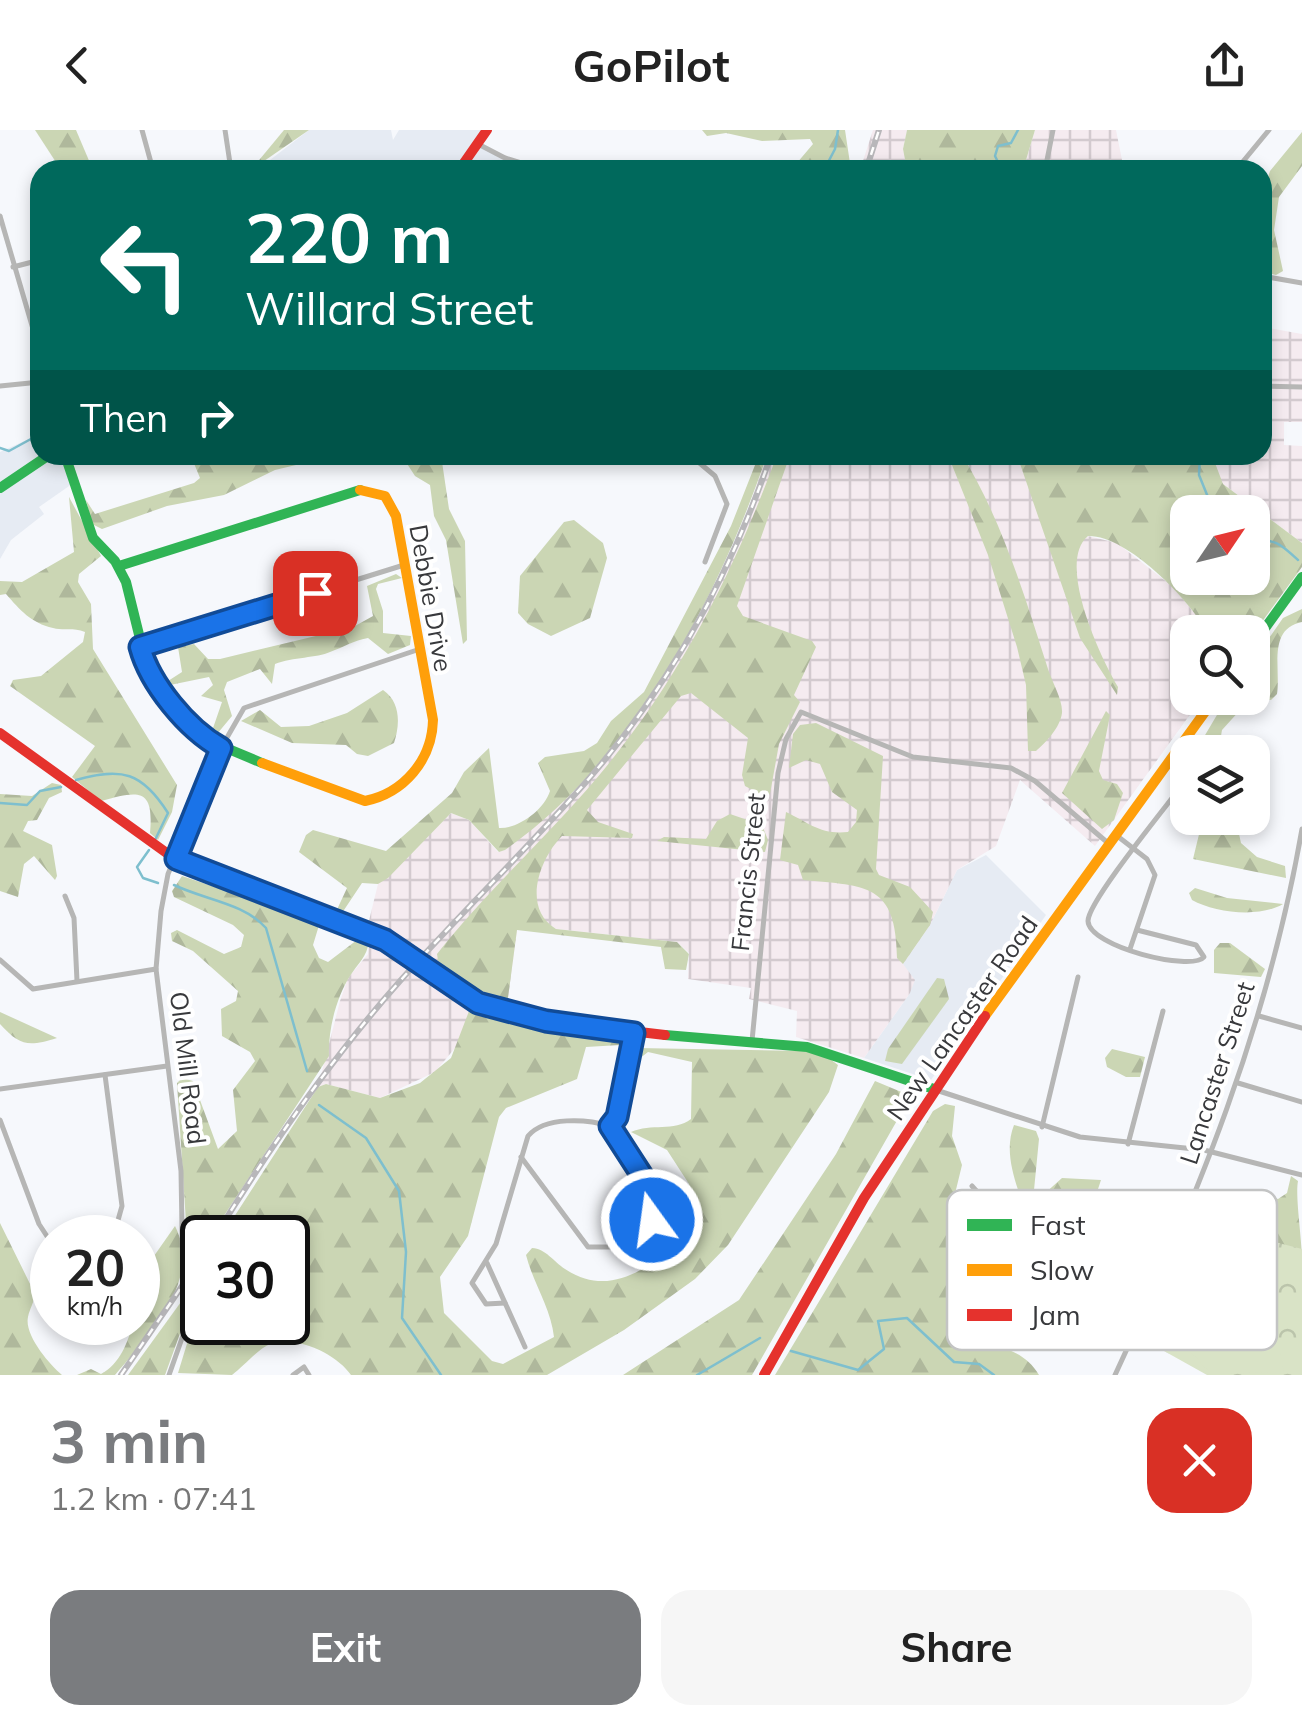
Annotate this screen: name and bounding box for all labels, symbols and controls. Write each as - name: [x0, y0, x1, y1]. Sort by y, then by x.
- text: GoPilot: [573, 37, 729, 93]
- icon: back: [50, 38, 105, 93]
- icon: share: [1197, 38, 1252, 93]
- text: 220 m: [245, 193, 453, 281]
- icon: left: [80, 200, 210, 330]
- text: Willard Street: [245, 280, 533, 336]
- icon: right: [188, 390, 243, 445]
- text: Then: [80, 394, 168, 442]
- north arrow: [1170, 495, 1270, 595]
- map controls: [1170, 495, 1270, 835]
- street label: Debbie Drive: [403, 522, 460, 674]
- pin: [273, 551, 358, 636]
- icon: arrive: [288, 566, 343, 621]
- button: search: [1170, 615, 1270, 715]
- button: layers: [1170, 735, 1270, 835]
- street label: Francis Street: [724, 791, 771, 953]
- street label: New Lancaster Road: [879, 910, 1044, 1126]
- street label: Lancaster Street: [1172, 978, 1261, 1168]
- street label: Old Mill Road: [164, 990, 213, 1146]
- position arrow: [600, 1168, 704, 1272]
- legend: [947, 1190, 1277, 1350]
- text: Fast: [1030, 1207, 1086, 1242]
- speed limit sign: 30: [180, 1215, 310, 1345]
- text: 20: [65, 1236, 125, 1299]
- text: Slow: [1030, 1252, 1094, 1287]
- text: km/h: [67, 1290, 123, 1321]
- text: Jam: [1030, 1297, 1081, 1332]
- text: 3 min: [50, 1403, 208, 1478]
- button: close: [1147, 1408, 1252, 1513]
- text: 1.2 km · 07:41: [50, 1478, 257, 1518]
- button: Exit: [50, 1590, 641, 1705]
- button: Share: [661, 1590, 1252, 1705]

